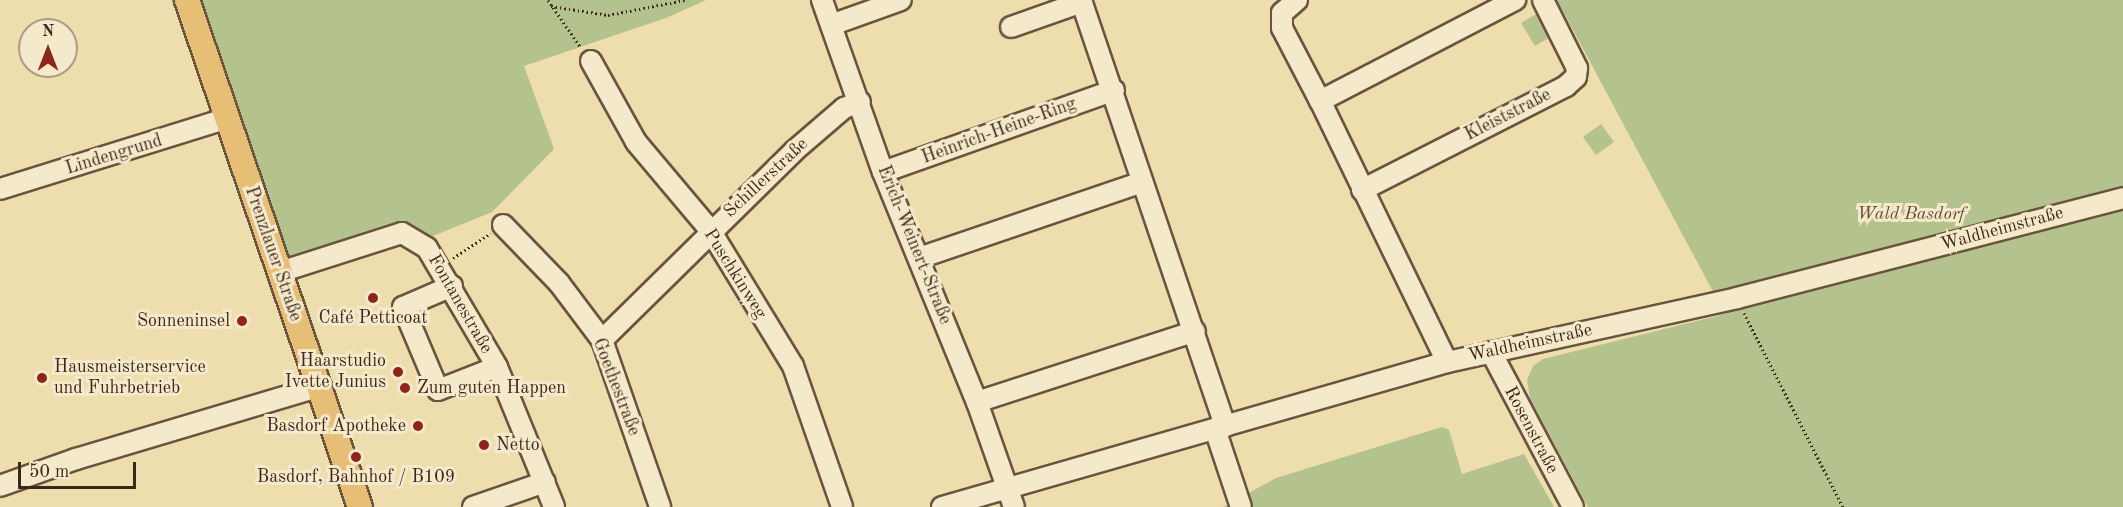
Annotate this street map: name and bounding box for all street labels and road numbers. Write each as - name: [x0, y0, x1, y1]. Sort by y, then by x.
- street label: Kleiststraße: [1461, 84, 1555, 146]
- street label: Heinrich-Heine-Ring: [919, 93, 1079, 169]
- street label: Lindengrund: [63, 130, 165, 180]
- street label: Schillerstraße: [719, 134, 813, 222]
- street label: Erich-Weinert-Straße: [872, 162, 956, 328]
- street label: Prenzlauer Straße: [240, 184, 306, 324]
- street label: Waldheimstraße: [1938, 202, 2066, 256]
- street label: Puschkinweg: [699, 225, 771, 323]
- street label: Fontanestraße: [423, 251, 497, 357]
- street label: Waldheimstraße: [1466, 319, 1594, 367]
- street label: Goethestraße: [588, 335, 644, 439]
- street label: Rosenstraße: [1499, 383, 1563, 477]

